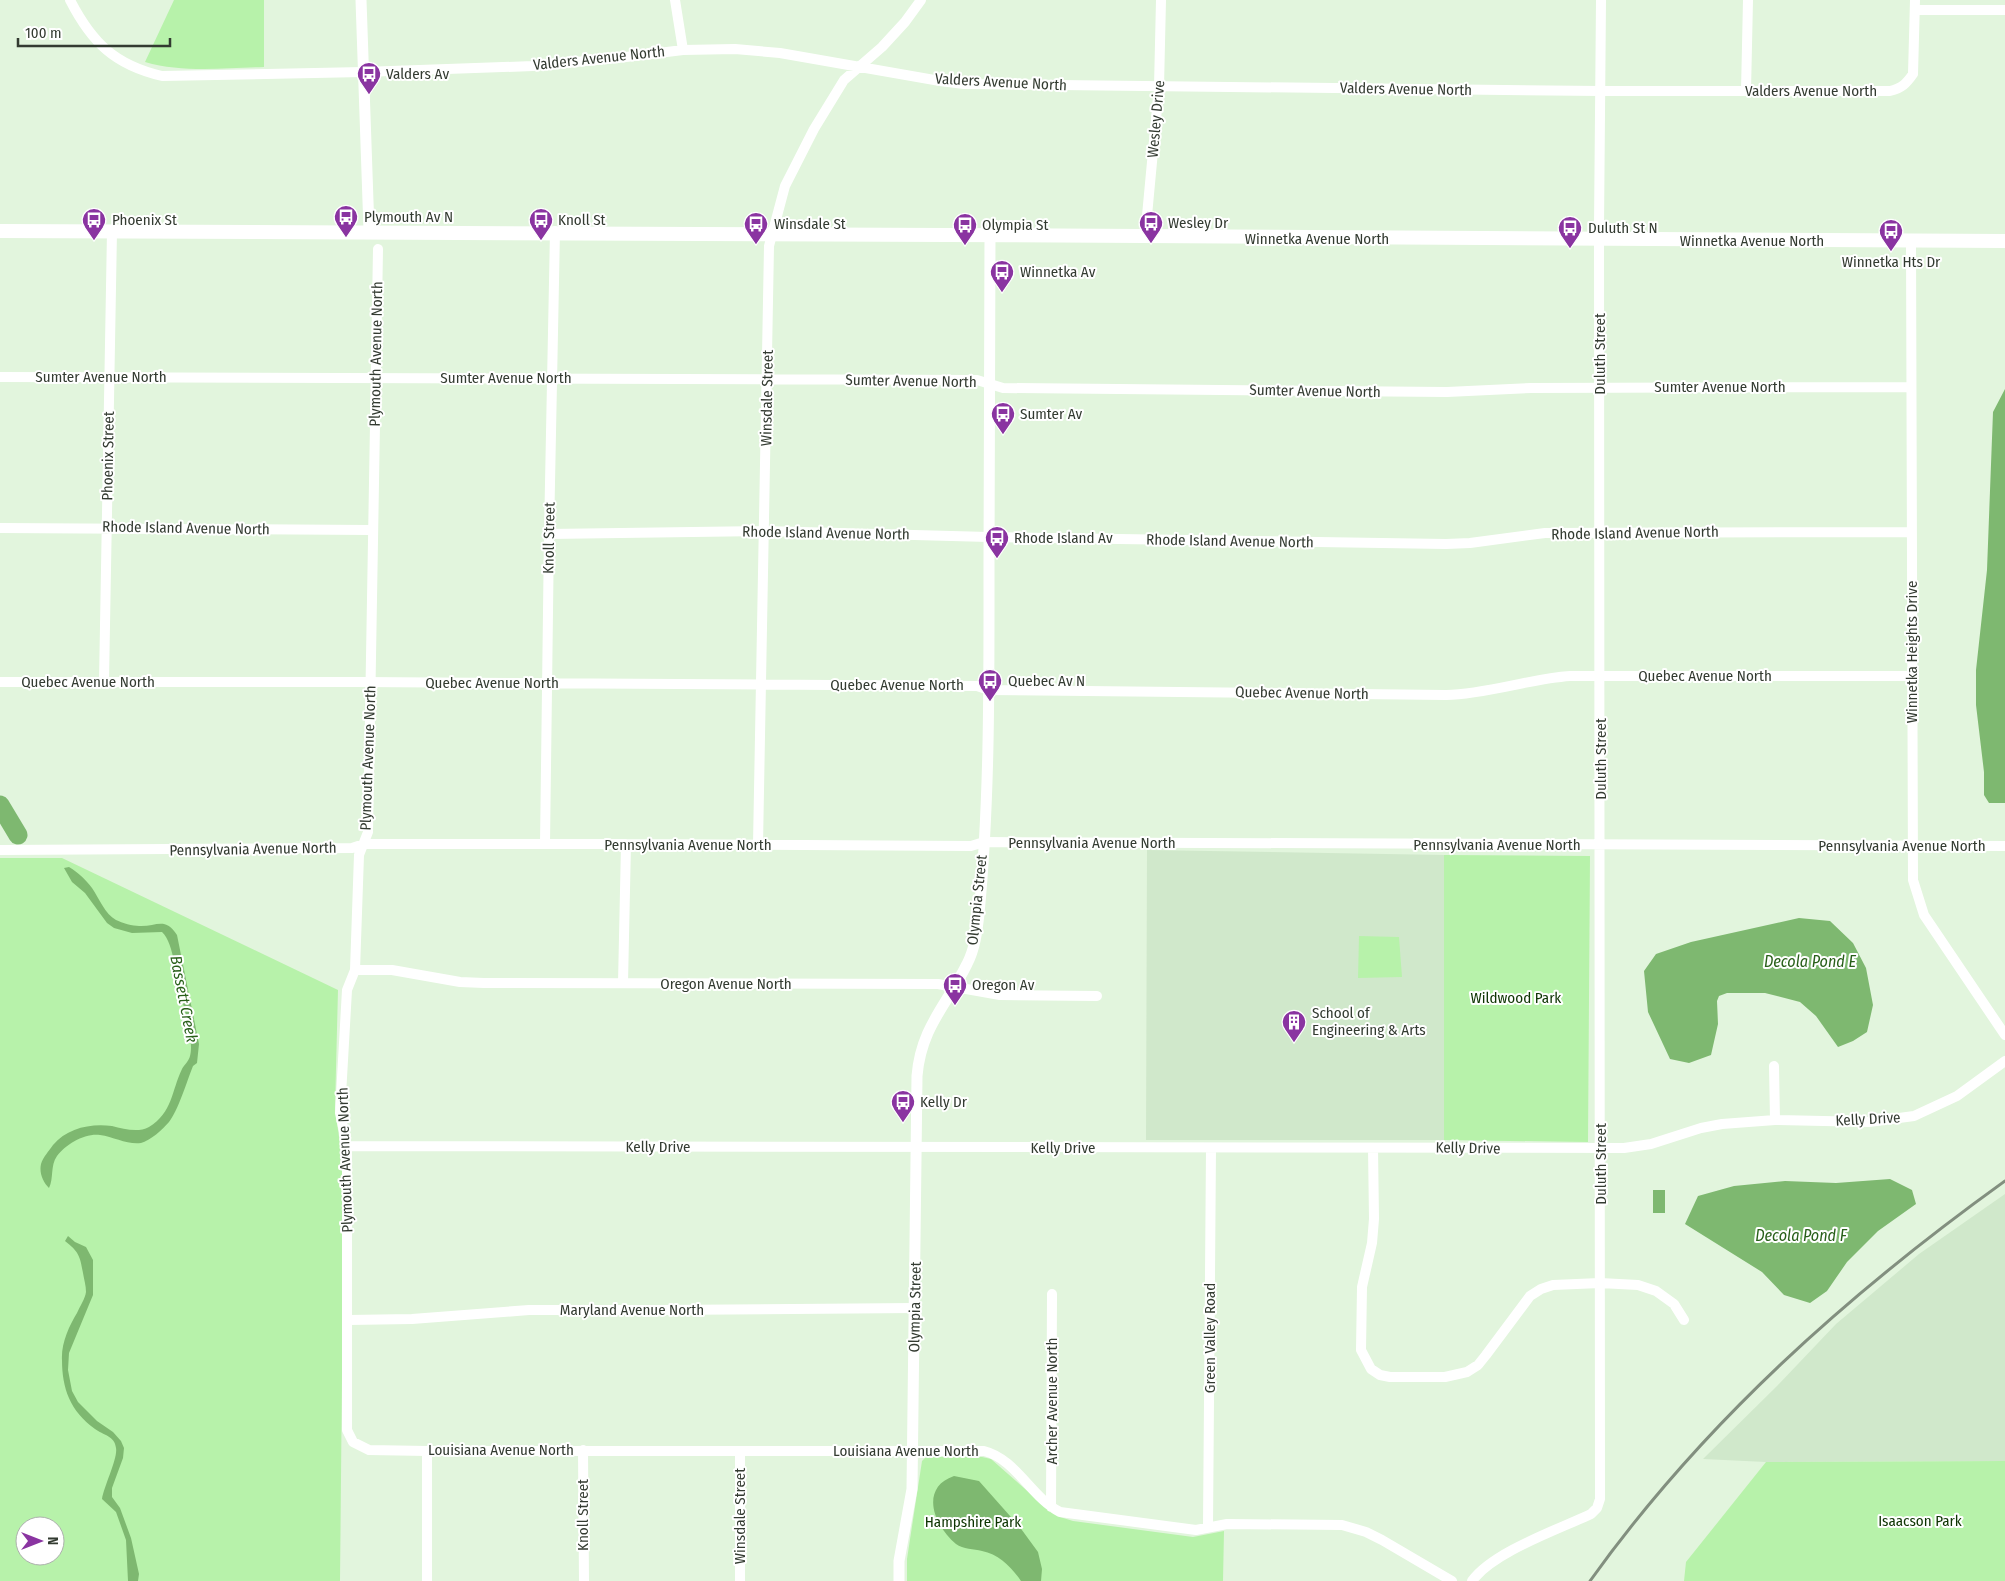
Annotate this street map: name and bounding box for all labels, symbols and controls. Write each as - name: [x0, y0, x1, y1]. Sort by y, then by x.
- scale bar: [18, 15, 170, 47]
- text: 100 m: [25, 24, 62, 42]
- street label: Valders Avenue North: [532, 42, 666, 74]
- bus stop icon: Valders Av: [356, 61, 382, 95]
- place label: Valders Av: [386, 65, 449, 83]
- street label: Valders Avenue North: [935, 70, 1067, 94]
- street label: Wesley Drive: [1144, 79, 1168, 159]
- street label: Valders Avenue North: [1340, 79, 1472, 99]
- street label: Valders Avenue North: [1745, 82, 1877, 100]
- bus stop icon: Plymouth Av N: [333, 204, 359, 238]
- bus stop icon: Phoenix St: [81, 207, 107, 241]
- bus stop icon: Knoll St: [528, 207, 554, 241]
- place label: Plymouth Av N: [364, 208, 453, 226]
- bus stop icon: Wesley Dr: [1138, 210, 1164, 244]
- place label: Phoenix St: [112, 211, 177, 229]
- place label: Knoll St: [558, 211, 606, 229]
- bus stop icon: Winsdale St: [743, 211, 769, 245]
- bus stop icon: Olympia St: [952, 212, 978, 246]
- place label: Wesley Dr: [1168, 214, 1229, 232]
- place label: Winsdale St: [774, 215, 846, 233]
- bus stop icon: Duluth St N: [1557, 215, 1583, 249]
- place label: Olympia St: [982, 216, 1049, 234]
- bus stop icon: Winnetka Hts Dr: [1878, 218, 1904, 252]
- place label: Duluth St N: [1588, 219, 1658, 237]
- street label: Winnetka Avenue North: [1245, 230, 1389, 248]
- street label: Winnetka Avenue North: [1680, 232, 1824, 250]
- place label: Winnetka Hts Dr: [1842, 253, 1941, 271]
- bus stop icon: Winnetka Av: [989, 259, 1015, 293]
- place label: Winnetka Av: [1020, 263, 1096, 281]
- street label: Plymouth Avenue North: [366, 281, 386, 427]
- street label: Duluth Street: [1591, 313, 1609, 395]
- street label: Winsdale Street: [757, 350, 777, 446]
- street label: Sumter Avenue North: [35, 368, 167, 386]
- street label: Sumter Avenue North: [440, 369, 572, 387]
- street label: Sumter Avenue North: [845, 371, 977, 391]
- street label: Sumter Avenue North: [1654, 378, 1786, 396]
- street label: Sumter Avenue North: [1249, 381, 1381, 401]
- bus stop icon: Sumter Av: [990, 401, 1016, 435]
- place label: Sumter Av: [1020, 405, 1083, 423]
- street label: Phoenix Street: [98, 411, 118, 501]
- street label: Knoll Street: [539, 502, 559, 574]
- street label: Rhode Island Avenue North: [102, 518, 270, 538]
- street label: Rhode Island Avenue North: [742, 523, 910, 543]
- street label: Rhode Island Avenue North: [1551, 523, 1719, 543]
- bus stop icon: Rhode Island Av: [984, 525, 1010, 559]
- place label: Rhode Island Av: [1014, 529, 1113, 547]
- street label: Rhode Island Avenue North: [1146, 531, 1314, 551]
- street label: Winnetka Heights Drive: [1903, 581, 1921, 723]
- street label: Quebec Avenue North: [1638, 667, 1772, 685]
- bus stop icon: Quebec Av N: [977, 668, 1003, 702]
- place label: Quebec Av N: [1008, 672, 1085, 690]
- street label: Quebec Avenue North: [21, 673, 155, 691]
- street label: Quebec Avenue North: [425, 674, 559, 692]
- street label: Quebec Avenue North: [830, 676, 964, 694]
- street label: Quebec Avenue North: [1235, 683, 1369, 703]
- street label: Plymouth Avenue North: [356, 685, 380, 831]
- street label: Duluth Street: [1592, 718, 1610, 800]
- street label: Pennsylvania Avenue North: [1008, 834, 1176, 852]
- street label: Pennsylvania Avenue North: [604, 836, 772, 854]
- street label: Pennsylvania Avenue North: [1413, 836, 1581, 854]
- street label: Pennsylvania Avenue North: [1818, 837, 1986, 855]
- street label: Pennsylvania Avenue North: [169, 839, 337, 859]
- street label: Olympia Street: [963, 854, 991, 946]
- water label: Decola Pond E: [1764, 952, 1856, 971]
- water label: Bassett Creek: [166, 954, 202, 1044]
- bus stop icon: Oregon Av: [942, 972, 968, 1006]
- street label: Oregon Avenue North: [660, 975, 792, 993]
- place label: Oregon Av: [972, 976, 1035, 994]
- park label: Wildwood Park: [1471, 989, 1561, 1007]
- place label: School of Engineering & Arts: [1312, 1004, 1426, 1039]
- building icon: School of Engineering & Arts: [1281, 1009, 1307, 1043]
- street label: Plymouth Avenue North: [333, 1087, 357, 1233]
- bus stop icon: Kelly Dr: [890, 1089, 916, 1123]
- place label: Kelly Dr: [920, 1093, 968, 1111]
- street label: Kelly Drive: [1835, 1108, 1901, 1130]
- street label: Duluth Street: [1592, 1123, 1610, 1205]
- street label: Kelly Drive: [626, 1138, 690, 1156]
- street label: Kelly Drive: [1435, 1138, 1501, 1158]
- street label: Kelly Drive: [1031, 1139, 1095, 1157]
- water label: Decola Pond F: [1755, 1226, 1848, 1245]
- street label: Olympia Street: [905, 1261, 925, 1353]
- street label: Green Valley Road: [1201, 1283, 1219, 1393]
- street label: Maryland Avenue North: [560, 1301, 704, 1319]
- street label: Archer Avenue North: [1043, 1338, 1061, 1464]
- street label: Louisiana Avenue North: [428, 1441, 574, 1459]
- street label: Louisiana Avenue North: [833, 1442, 979, 1460]
- street label: Winsdale Street: [731, 1468, 749, 1564]
- street label: Knoll Street: [574, 1479, 592, 1551]
- park label: Isaacson Park: [1878, 1512, 1962, 1530]
- park label: Hampshire Park: [925, 1513, 1021, 1531]
- north arrow: [15, 1516, 65, 1566]
- text: N: [44, 1537, 61, 1545]

